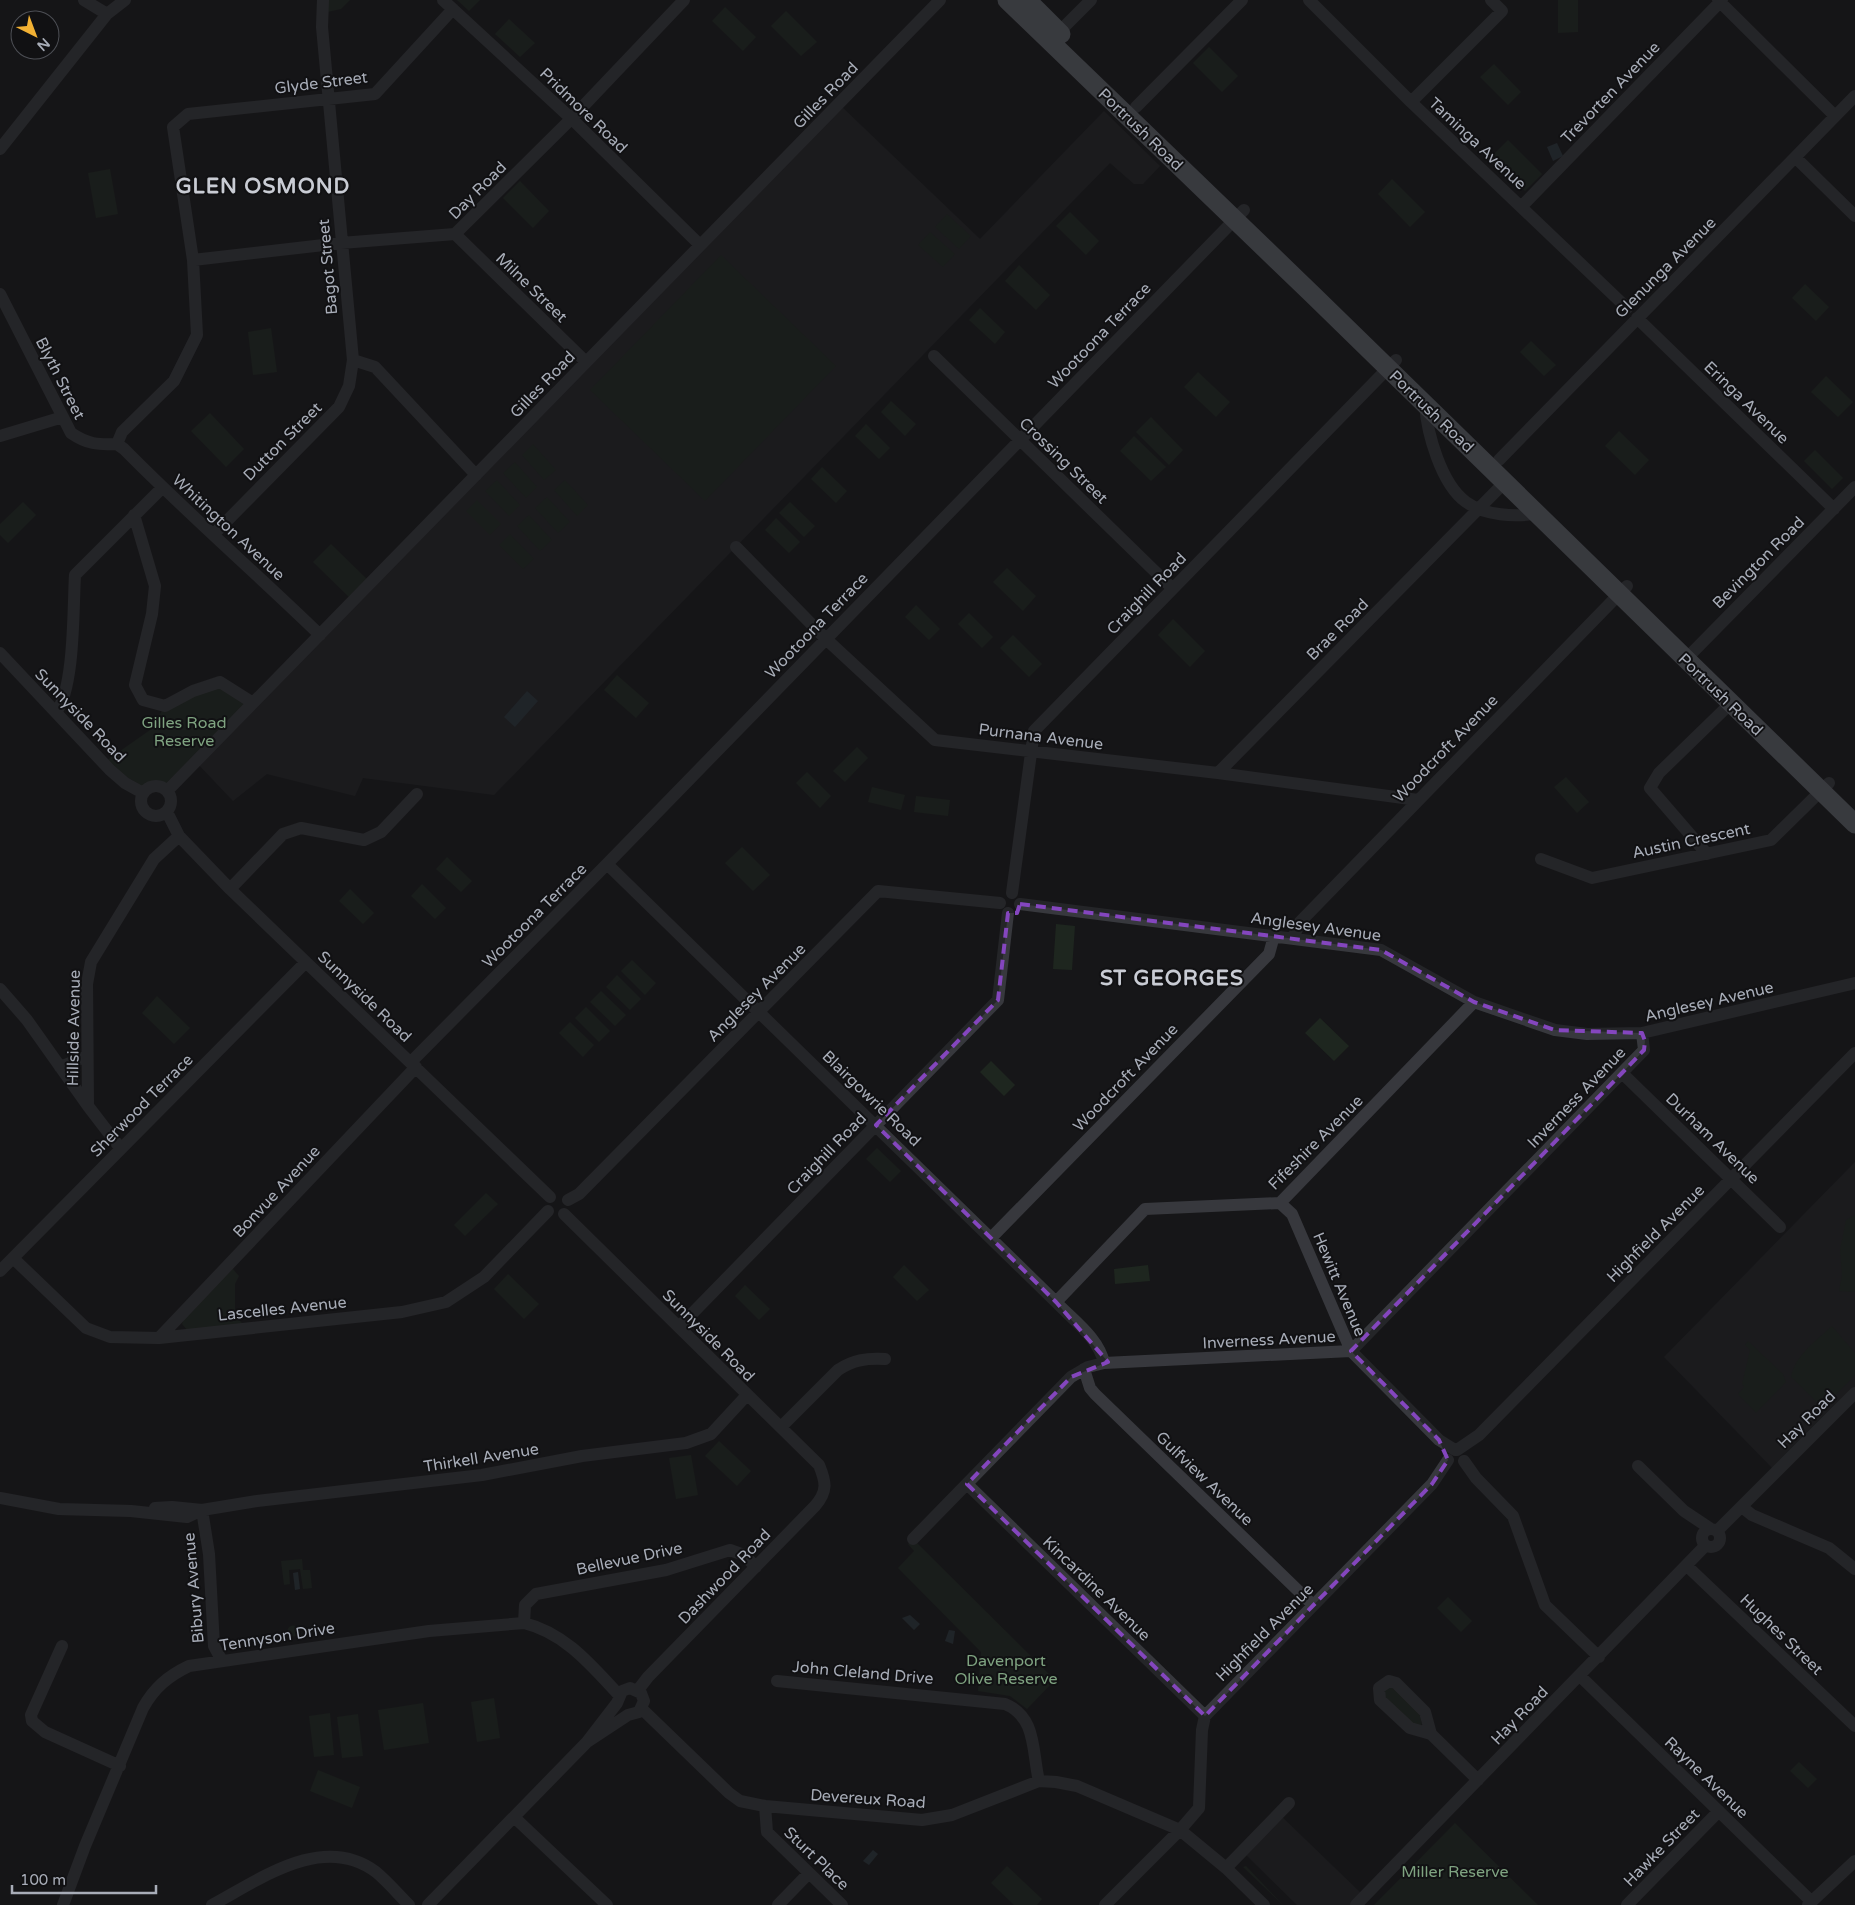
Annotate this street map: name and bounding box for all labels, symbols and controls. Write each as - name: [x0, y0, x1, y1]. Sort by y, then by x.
- north arrow: [10, 10, 60, 60]
- text: N: [33, 34, 53, 54]
- street label: Trevorten Avenue: [1557, 38, 1664, 148]
- street label: Gilles Road: [789, 58, 862, 133]
- street label: Pridmore Road: [535, 64, 631, 158]
- street label: Glyde Street: [273, 67, 369, 99]
- street label: Portrush Road: [1094, 84, 1187, 175]
- street label: Taminga Avenue: [1424, 93, 1530, 194]
- street label: Day Road: [445, 158, 511, 224]
- district label: GLEN OSMOND: [176, 174, 350, 199]
- street label: Glenunga Avenue: [1611, 213, 1720, 322]
- street label: Bagot Street: [314, 218, 342, 316]
- street label: Milne Street: [491, 249, 571, 327]
- street label: Wootoona Terrace: [1044, 278, 1155, 393]
- street label: Blyth Street: [31, 334, 89, 423]
- street label: Gilles Road: [506, 347, 579, 422]
- street label: Eringa Avenue: [1700, 357, 1793, 448]
- street label: Portrush Road: [1385, 366, 1478, 457]
- street label: Dutton Street: [239, 398, 326, 485]
- street label: Crossing Street: [1015, 413, 1112, 508]
- street label: Whitington Avenue: [168, 470, 289, 585]
- street label: Bevington Road: [1708, 512, 1809, 613]
- street label: Craighill Road: [1103, 549, 1191, 639]
- street label: Wootoona Terrace: [761, 568, 872, 683]
- street label: Brae Road: [1303, 595, 1373, 665]
- street label: Portrush Road: [1674, 649, 1767, 740]
- street label: Sunnyside Road: [31, 665, 130, 767]
- street label: Woodcroft Avenue: [1389, 690, 1502, 807]
- park label: Gilles Road Reserve: [141, 713, 227, 751]
- street label: Purnana Avenue: [977, 719, 1104, 755]
- street label: Austin Crescent: [1630, 819, 1752, 863]
- street label: Wootoona Terrace: [478, 859, 591, 972]
- street label: Anglesey Avenue: [1249, 908, 1382, 946]
- street label: Anglesey Avenue: [703, 939, 810, 1046]
- street label: Sunnyside Road: [313, 947, 415, 1046]
- district label: ST GEORGES: [1100, 966, 1244, 991]
- street label: Hillside Avenue: [63, 970, 85, 1086]
- street label: Anglesey Avenue: [1643, 977, 1775, 1026]
- street label: Woodcroft Avenue: [1069, 1019, 1182, 1136]
- street label: Inverness Avenue: [1523, 1043, 1630, 1153]
- street label: Blairgowrie Road: [818, 1046, 925, 1151]
- street label: Sherwood Terrace: [86, 1050, 197, 1161]
- street label: Durham Avenue: [1661, 1089, 1763, 1188]
- street label: Fifeshire Avenue: [1264, 1091, 1367, 1194]
- street label: Craighill Road: [783, 1109, 871, 1199]
- street label: Bonvue Avenue: [229, 1141, 325, 1242]
- street label: Highfield Avenue: [1603, 1181, 1709, 1287]
- street label: Hewitt Avenue: [1308, 1229, 1370, 1339]
- street label: Sunnyside Road: [658, 1285, 759, 1386]
- street label: Lascelles Avenue: [217, 1292, 348, 1326]
- street label: Inverness Avenue: [1202, 1327, 1336, 1353]
- street label: Hay Road: [1774, 1387, 1840, 1453]
- street label: Gulfview Avenue: [1152, 1427, 1257, 1530]
- street label: Thirkell Avenue: [422, 1439, 540, 1477]
- street label: Dashwood Road: [674, 1525, 775, 1628]
- street label: Bibury Avenue: [179, 1532, 209, 1644]
- street label: Kincardine Avenue: [1038, 1532, 1154, 1645]
- street label: Bellevue Drive: [574, 1538, 684, 1580]
- street label: Highfield Avenue: [1212, 1580, 1318, 1686]
- street label: Hughes Street: [1735, 1590, 1827, 1679]
- street label: Tennyson Drive: [218, 1618, 336, 1656]
- park label: Davenport Olive Reserve: [954, 1651, 1058, 1689]
- street label: John Cleland Drive: [792, 1657, 934, 1689]
- street label: Hay Road: [1487, 1682, 1553, 1749]
- street label: Rayne Avenue: [1660, 1733, 1752, 1823]
- street label: Devereux Road: [810, 1785, 926, 1813]
- street label: Hawke Street: [1619, 1804, 1704, 1891]
- street label: Sturt Place: [780, 1823, 853, 1895]
- scale bar: [12, 1862, 156, 1894]
- park label: Miller Reserve: [1401, 1862, 1509, 1882]
- text: 100 m: [20, 1871, 66, 1889]

